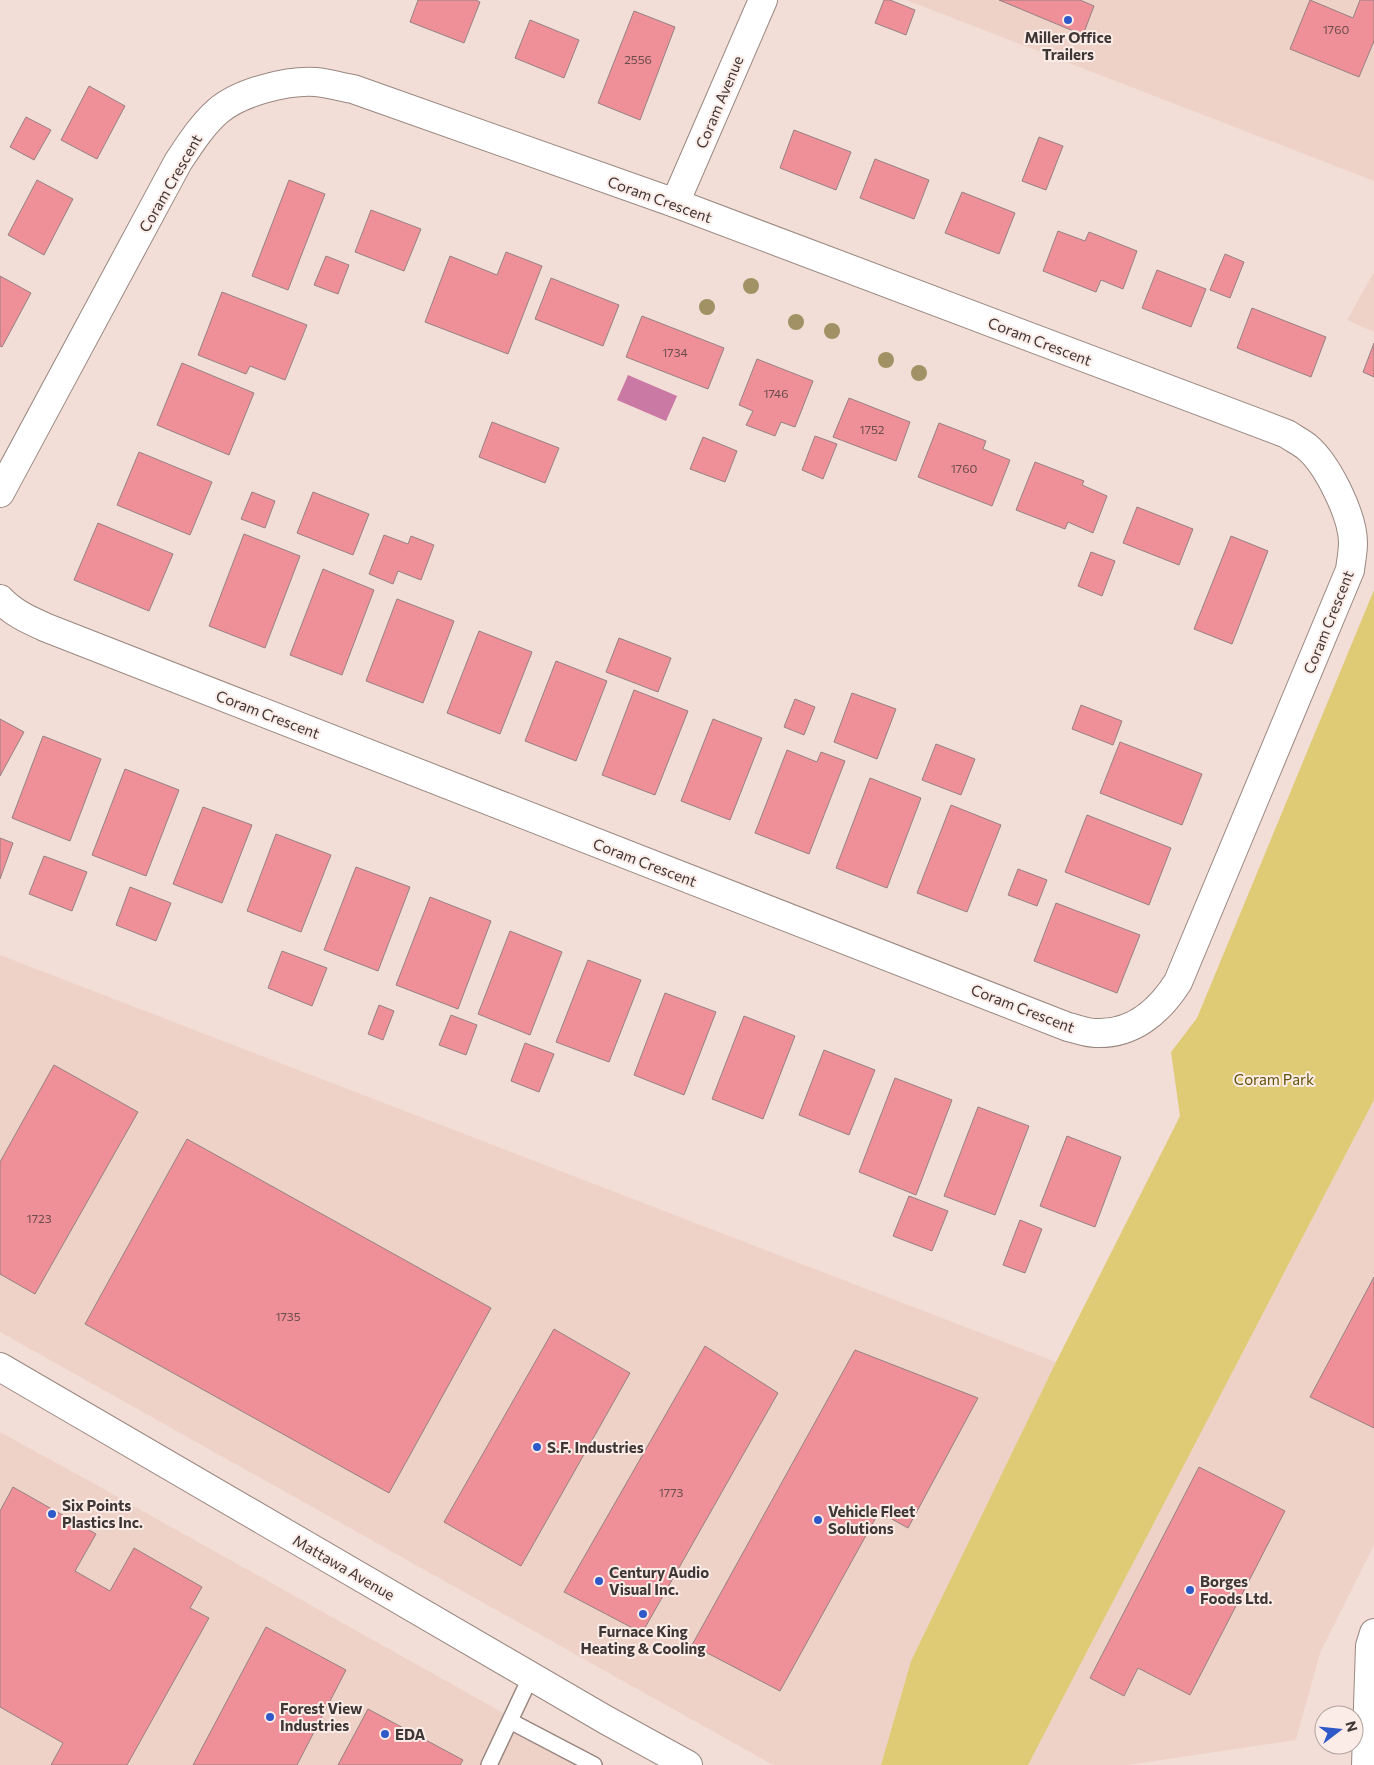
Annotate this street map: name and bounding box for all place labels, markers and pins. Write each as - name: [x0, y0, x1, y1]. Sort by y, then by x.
- marker: Miller Office Trailers: [1062, 14, 1074, 26]
- place label: Miller Office Trailers: [1024, 28, 1112, 63]
- place label: S.F. Industries: [547, 1438, 644, 1456]
- marker: S.F. Industries: [531, 1441, 543, 1453]
- place label: Six Points Plastics Inc.: [62, 1496, 143, 1531]
- place label: Vehicle Fleet Solutions: [828, 1502, 915, 1537]
- marker: Six Points Plastics Inc.: [46, 1508, 58, 1520]
- marker: Vehicle Fleet Solutions: [812, 1514, 824, 1526]
- place label: Century Audio Visual Inc.: [609, 1563, 709, 1598]
- place label: Borges Foods Ltd.: [1200, 1572, 1272, 1607]
- marker: Century Audio Visual Inc.: [593, 1575, 605, 1587]
- marker: Borges Foods Ltd.: [1184, 1584, 1196, 1596]
- marker: Furnace King Heating & Cooling: [637, 1608, 649, 1620]
- place label: Furnace King Heating & Cooling: [580, 1622, 706, 1657]
- place label: Forest View Industries: [280, 1699, 363, 1734]
- marker: Forest View Industries: [264, 1711, 276, 1723]
- place label: EDA: [395, 1725, 425, 1743]
- marker: EDA: [379, 1728, 391, 1740]

